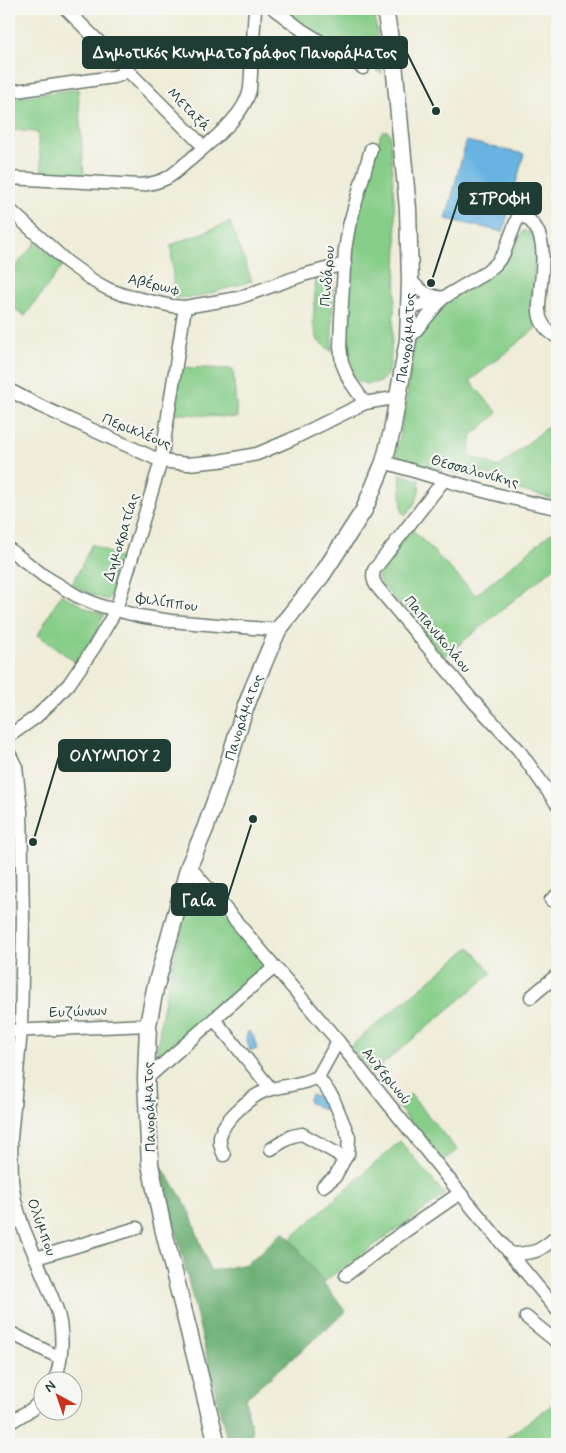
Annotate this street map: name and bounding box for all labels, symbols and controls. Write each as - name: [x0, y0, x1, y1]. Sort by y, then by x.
- callout: Δημοτικός Κινηματογράφος Πανοράματος: [83, 37, 407, 68]
- text: Δημοτικός Κινηματογράφος Πανοράματος: [92, 43, 397, 64]
- street label: Μεταξά: [162, 83, 215, 136]
- callout: ΣΤΡΟΦΗ: [459, 183, 541, 214]
- text: ΣΤΡΟΦΗ: [469, 189, 531, 210]
- street label: Πινδάρου: [316, 245, 340, 307]
- street label: Αβέρωφ: [126, 269, 182, 301]
- street label: Πανοράματος: [392, 292, 421, 385]
- street label: Περικλέους: [99, 409, 175, 455]
- street label: Θεσσαλονίκης: [428, 451, 521, 493]
- street label: Δημοκρατίας: [99, 490, 145, 584]
- street label: Φιλίππου: [134, 589, 199, 617]
- street label: Παπανικολάου: [399, 592, 476, 678]
- street label: Πανοράματος: [221, 671, 269, 763]
- callout: ΟΛΥΜΠΟΥ 2: [59, 740, 170, 771]
- text: ΟΛΥΜΠΟΥ 2: [70, 746, 161, 767]
- callout: Γαία: [172, 884, 227, 915]
- text: Γαία: [181, 891, 217, 912]
- street label: Ευζώνων: [49, 1001, 108, 1023]
- street label: Αυγερινού: [357, 1044, 416, 1110]
- street label: Πανοράματος: [138, 1061, 162, 1153]
- street label: Ολύμπου: [21, 1196, 61, 1259]
- north arrow: [32, 1370, 82, 1420]
- text: N: [41, 1377, 60, 1397]

